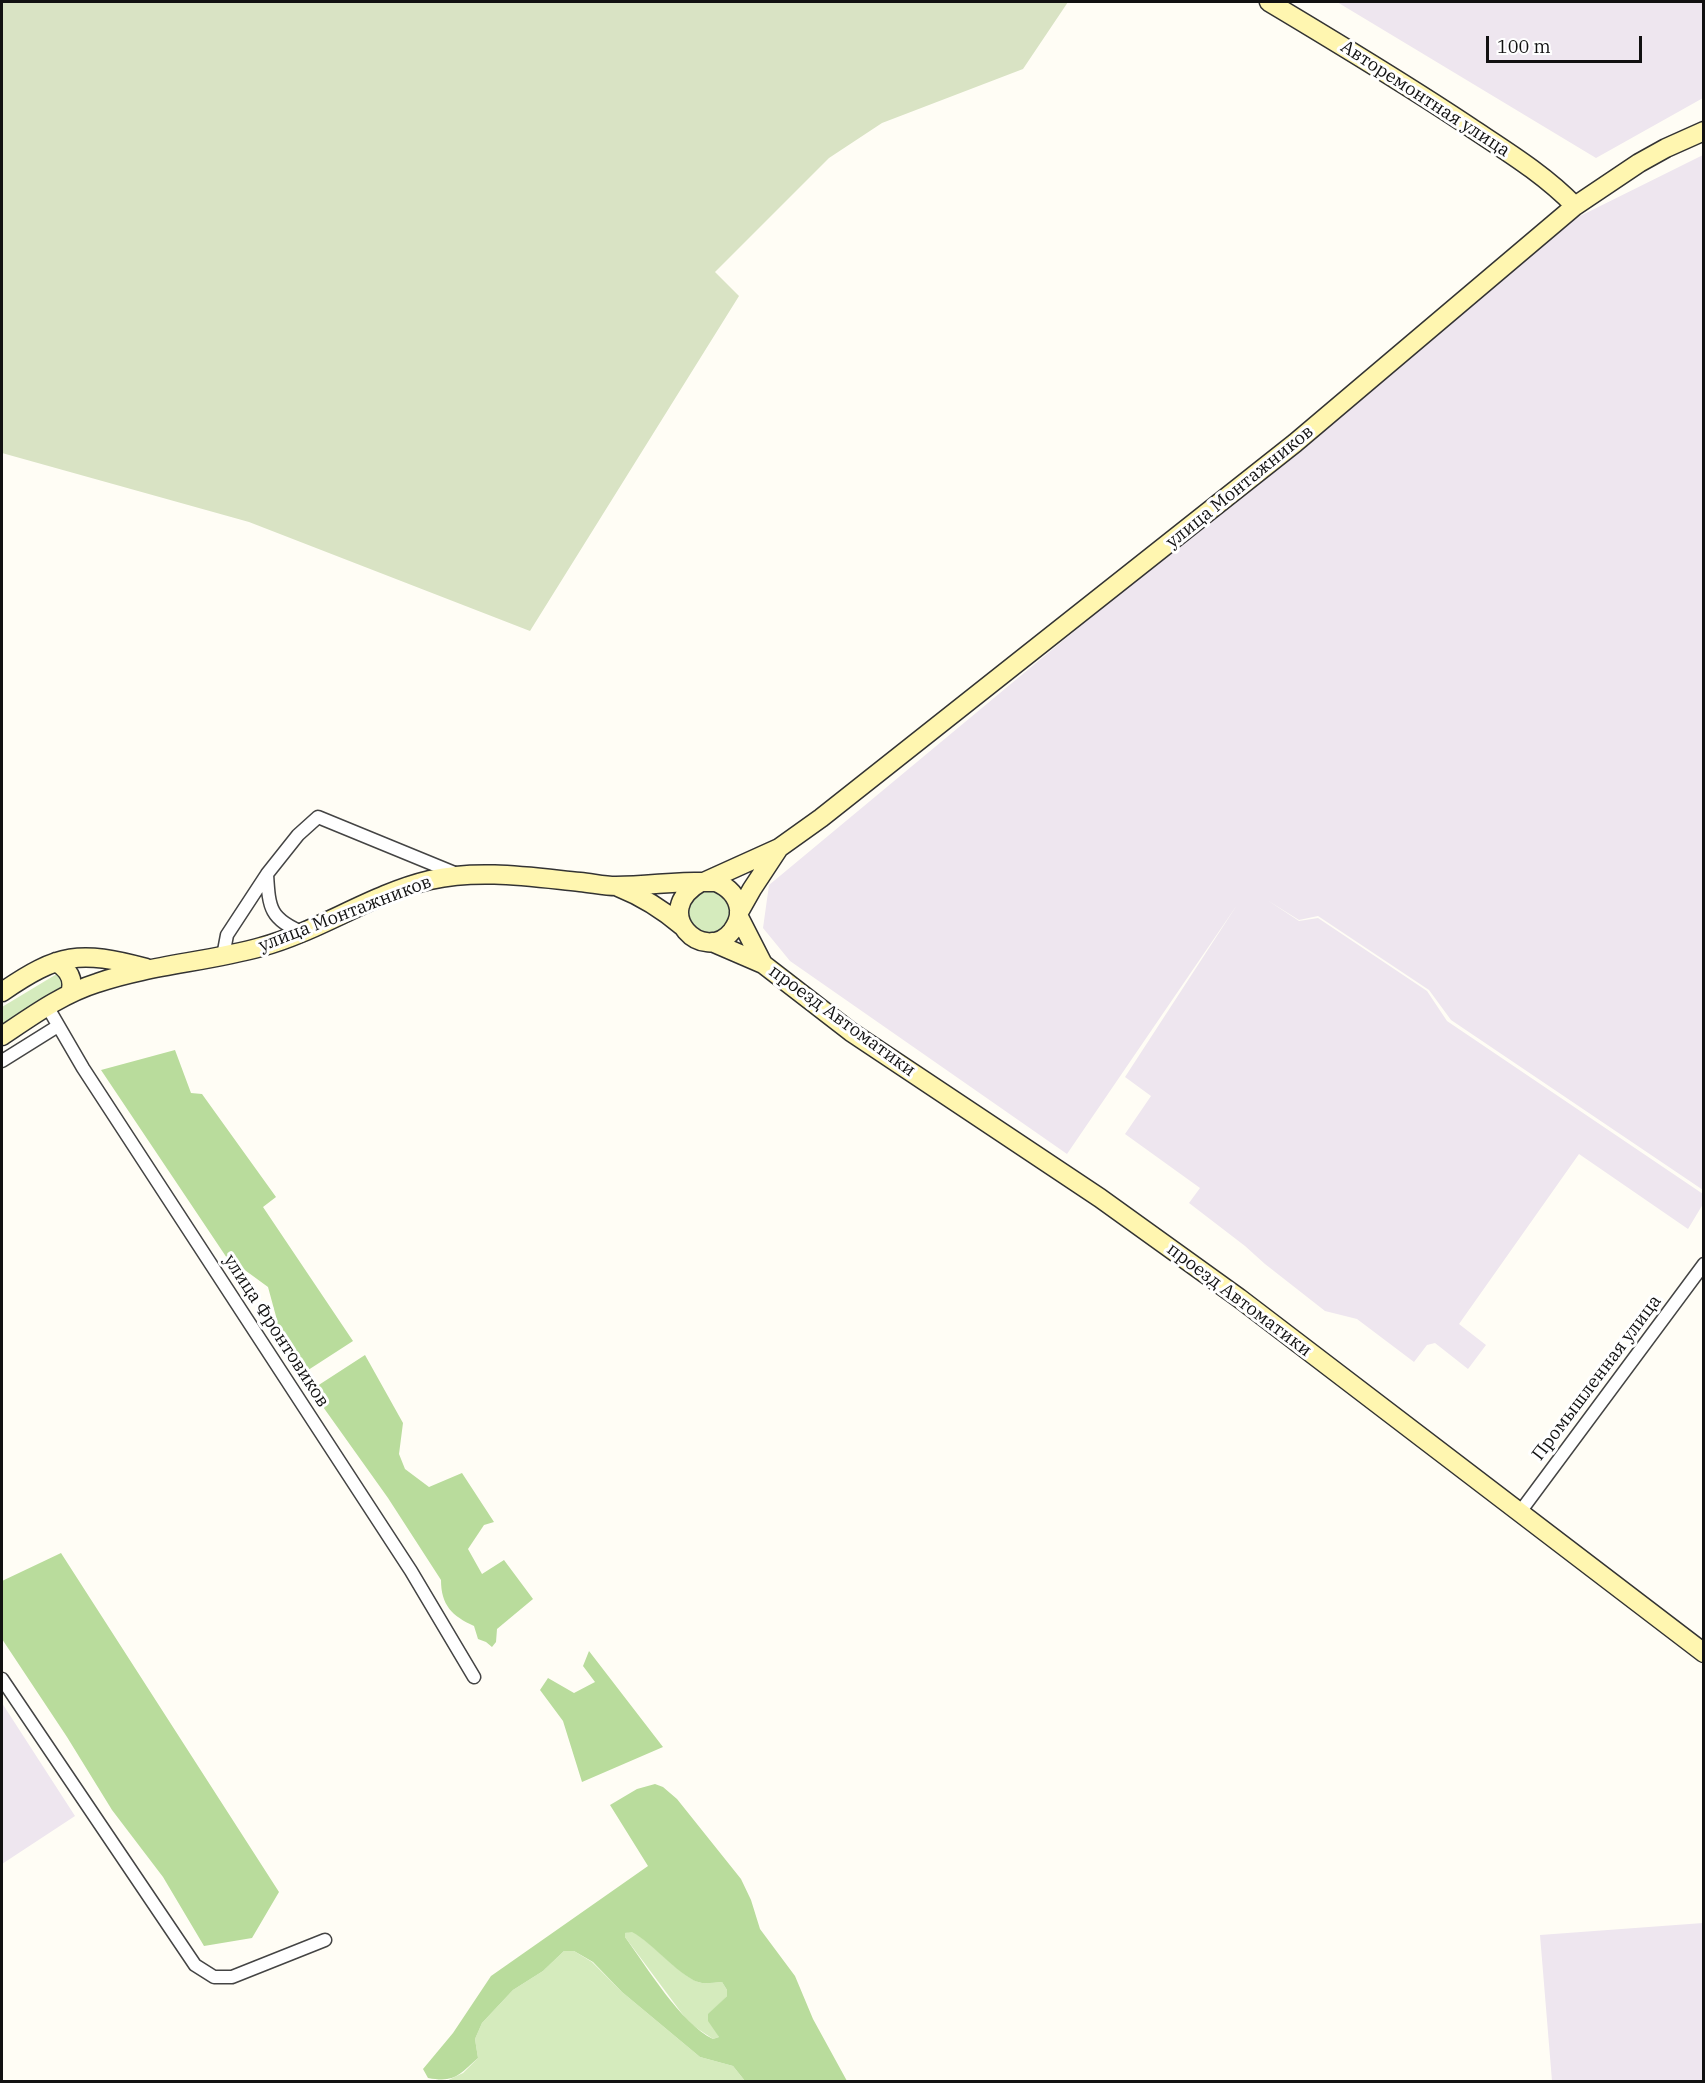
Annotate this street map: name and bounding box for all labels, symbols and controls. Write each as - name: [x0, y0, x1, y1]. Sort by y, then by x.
- scale bar: [1489, 24, 1645, 62]
- text: 100 m: [1497, 35, 1551, 58]
- street label: Авторемонтная улица: [1336, 36, 1514, 162]
- street label: улица Монтажников: [1162, 421, 1318, 553]
- street label: улица Монтажников: [256, 871, 434, 957]
- street label: проезд Автоматики: [765, 961, 919, 1081]
- street label: проезд Автоматики: [1162, 1238, 1316, 1362]
- street label: улица Фронтовиков: [219, 1251, 333, 1411]
- street label: Промышленная улица: [1528, 1291, 1666, 1465]

